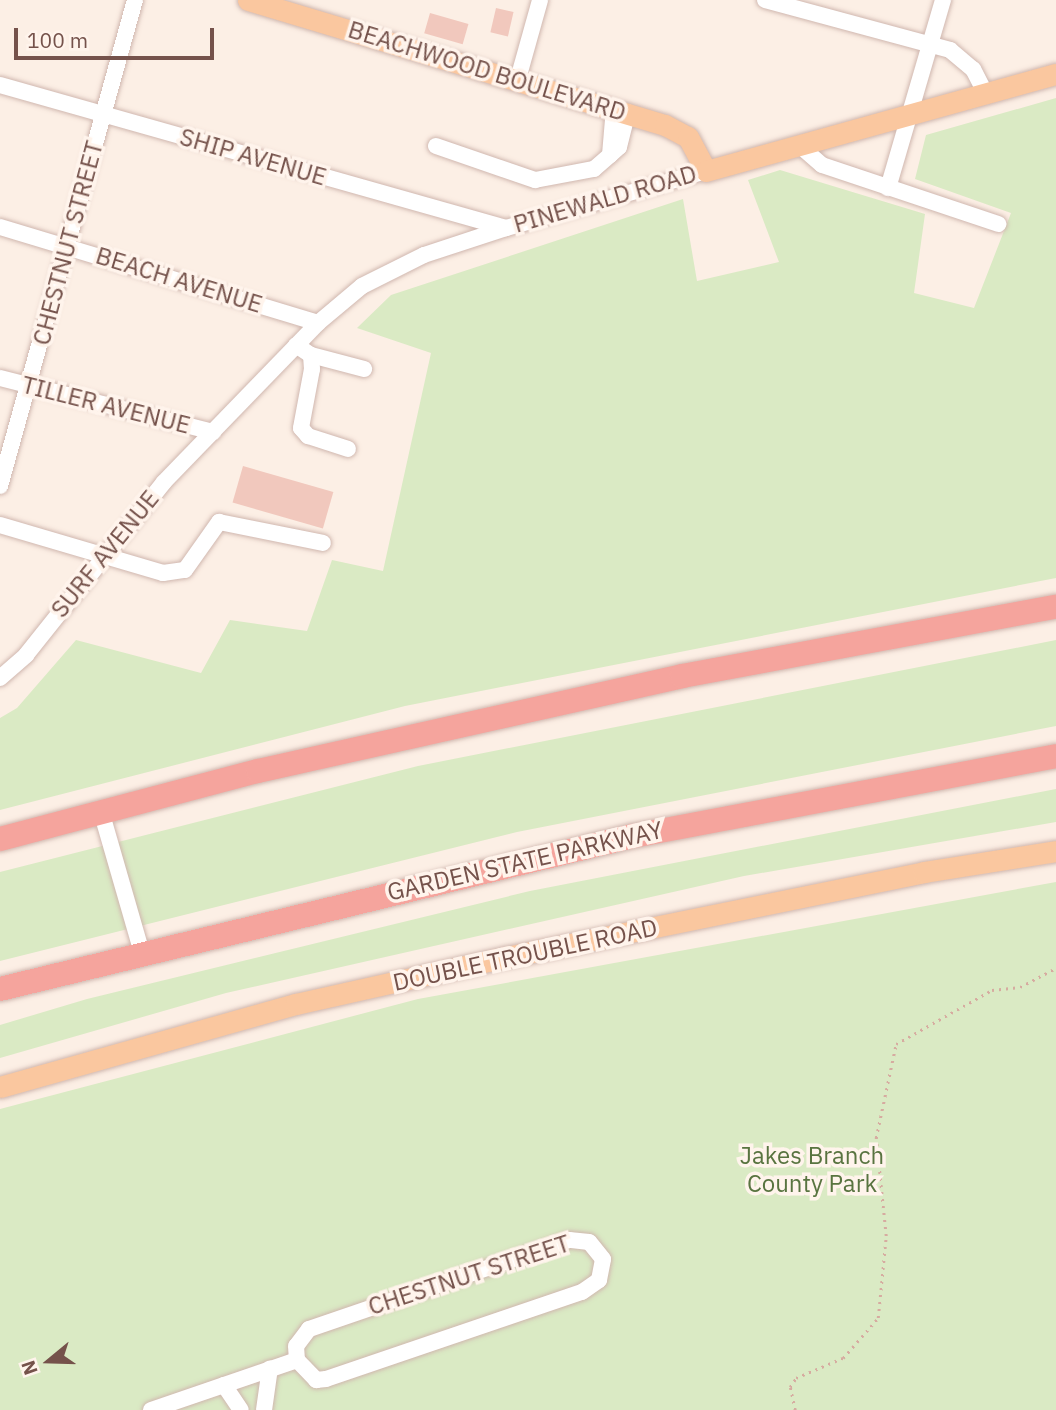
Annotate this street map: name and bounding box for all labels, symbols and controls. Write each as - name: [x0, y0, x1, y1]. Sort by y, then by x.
- scale bar: [18, 14, 217, 58]
- street label: BEACHWOOD BOULEVARD: [345, 15, 629, 127]
- text: 100 m: [27, 26, 88, 54]
- street label: SHIP AVENUE: [176, 122, 330, 192]
- street label: CHESTNUT STREET: [27, 138, 109, 348]
- street label: PINEWALD ROAD: [510, 159, 700, 239]
- street label: BEACH AVENUE: [92, 241, 266, 319]
- street label: TILLER AVENUE: [19, 370, 193, 440]
- street label: SURF AVENUE: [45, 485, 165, 623]
- street label: GARDEN STATE PARKWAY: [384, 815, 666, 907]
- street label: DOUBLE TROUBLE ROAD: [390, 913, 660, 997]
- park label: Jakes Branch County Park: [740, 1142, 884, 1198]
- street label: CHESTNUT STREET: [365, 1229, 573, 1321]
- north arrow: [14, 1326, 84, 1396]
- text: N: [16, 1357, 43, 1378]

